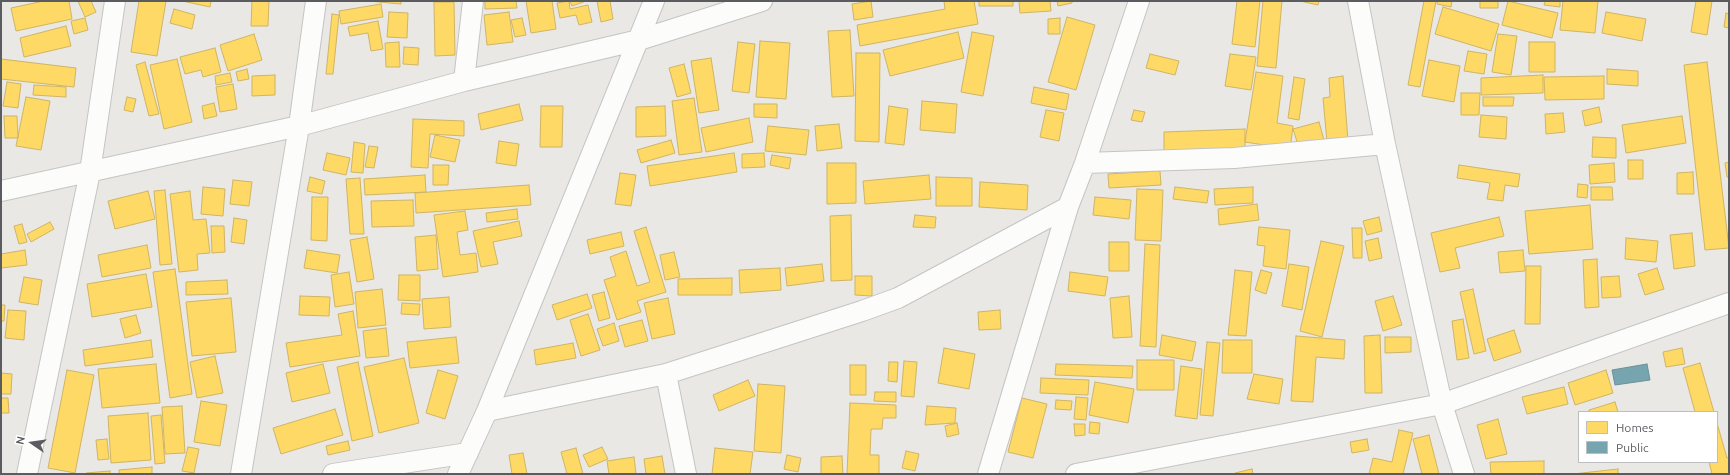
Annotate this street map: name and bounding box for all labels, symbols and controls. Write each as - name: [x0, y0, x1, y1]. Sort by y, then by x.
- legend: [1578, 411, 1718, 463]
- text: Homes: [1616, 421, 1654, 434]
- north arrow: [12, 423, 52, 463]
- text: N: [14, 435, 27, 446]
- text: Public: [1616, 441, 1649, 454]

